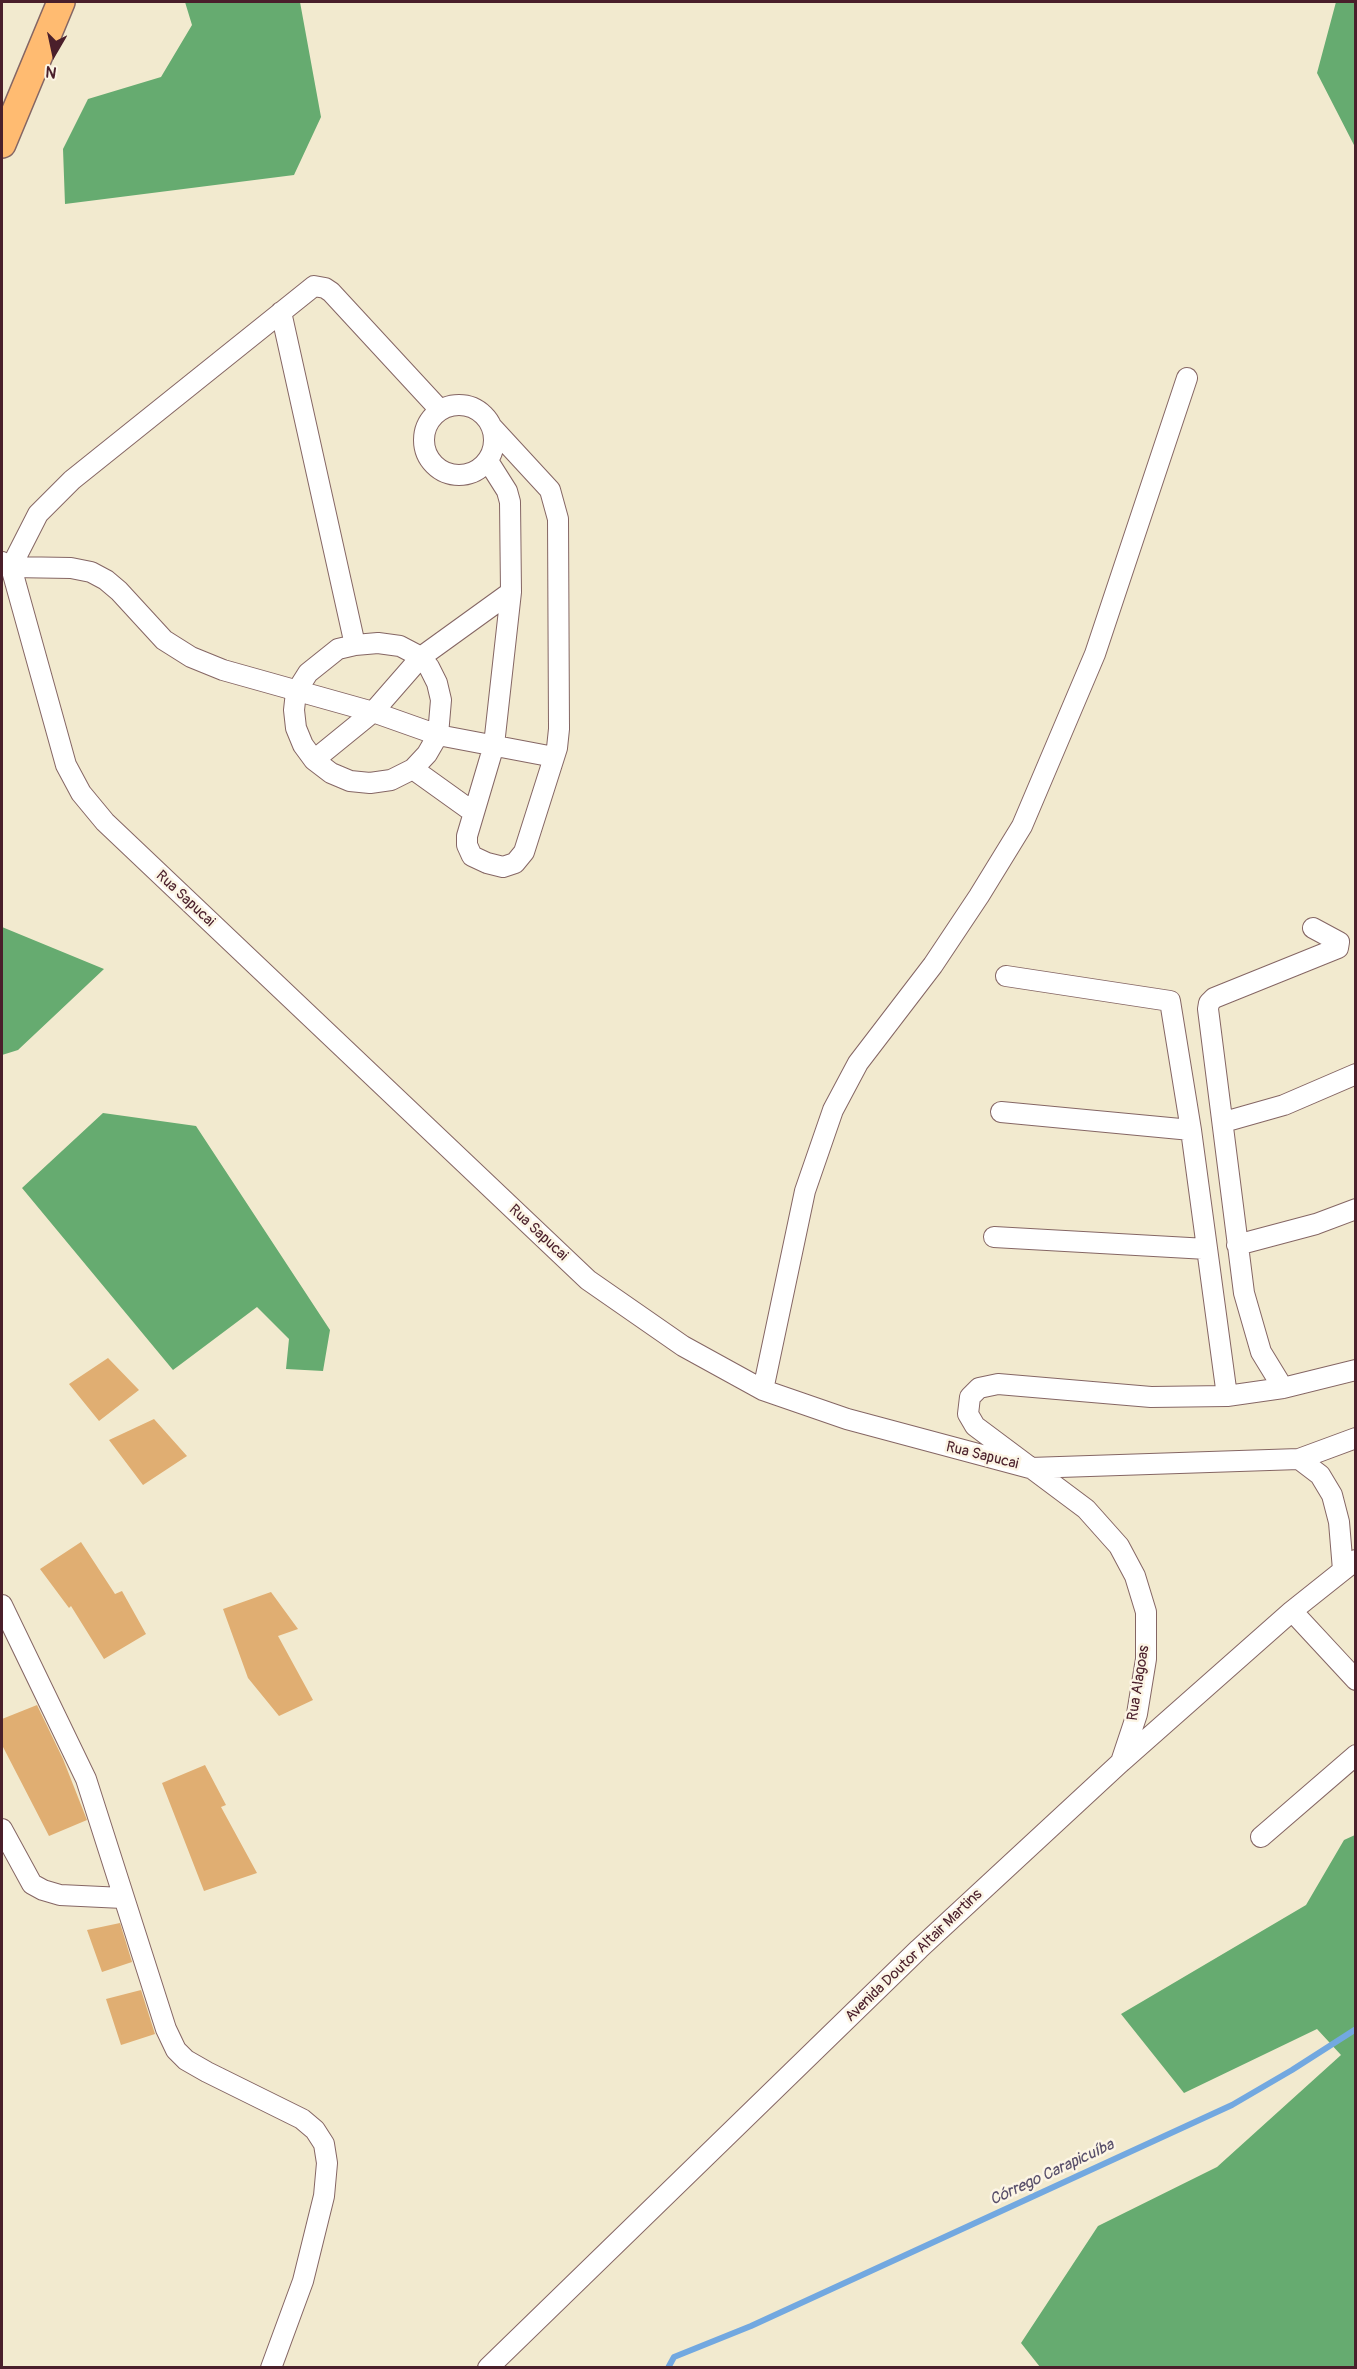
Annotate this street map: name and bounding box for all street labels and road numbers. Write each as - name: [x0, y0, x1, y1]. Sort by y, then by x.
- street label: Rua Sapucai: [152, 867, 218, 931]
- street label: Rua Sapucai: [505, 1201, 571, 1265]
- street label: Rua Sapucai: [944, 1438, 1020, 1474]
- street label: Rua Alagoas: [1124, 1644, 1154, 1722]
- street label: Avenida Doutor Altair Martins: [842, 1886, 986, 2026]

